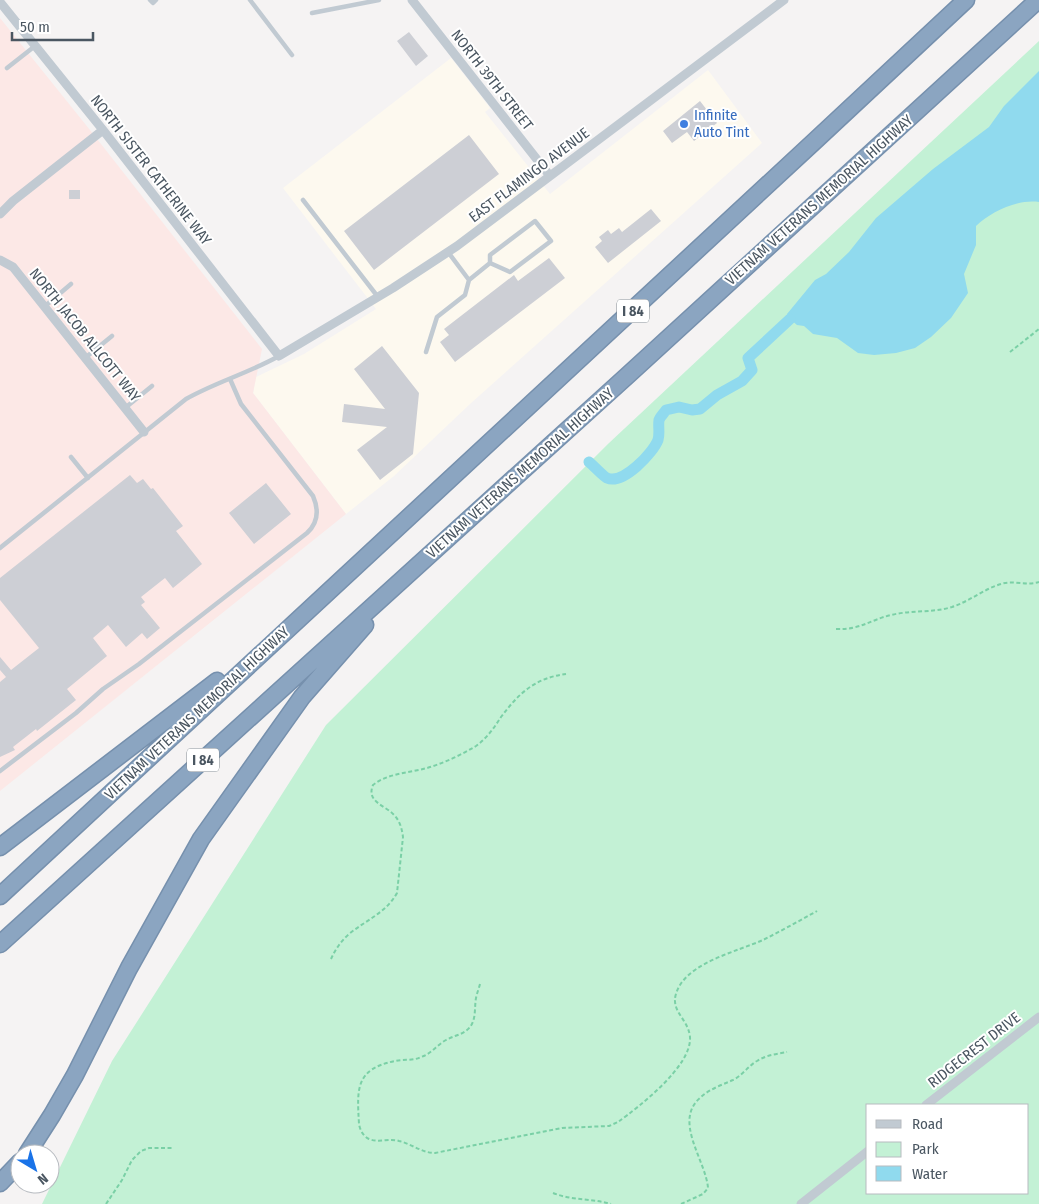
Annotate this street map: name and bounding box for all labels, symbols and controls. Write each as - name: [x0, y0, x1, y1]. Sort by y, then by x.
- scale bar: [12, 10, 94, 42]
- text: 50 m: [20, 18, 50, 36]
- street label: NORTH 39TH STREET: [447, 26, 537, 134]
- street label: NORTH SISTER CATHERINE WAY: [87, 91, 216, 249]
- place label: Infinite Auto Tint: [694, 106, 749, 141]
- street label: VIETNAM VETERANS MEMORIAL HIGHWAY: [722, 111, 917, 289]
- marker: Infinite Auto Tint: [678, 118, 690, 130]
- street label: EAST FLAMINGO AVENUE: [465, 124, 593, 226]
- street label: NORTH JACOB ALLCOTT WAY: [26, 265, 145, 406]
- road number: I 84: [617, 300, 649, 322]
- street label: VIETNAM VETERANS MEMORIAL HIGHWAY: [423, 384, 618, 562]
- street label: VIETNAM VETERANS MEMORIAL HIGHWAY: [101, 622, 293, 803]
- road number: I 84: [187, 748, 219, 772]
- street label: RIDGECREST DRIVE: [924, 1008, 1024, 1092]
- legend: [866, 1104, 1029, 1194]
- text: Road: [912, 1115, 943, 1133]
- text: Park: [912, 1140, 939, 1158]
- north arrow: [10, 1144, 60, 1194]
- text: Water: [912, 1165, 948, 1183]
- text: N: [34, 1170, 51, 1188]

